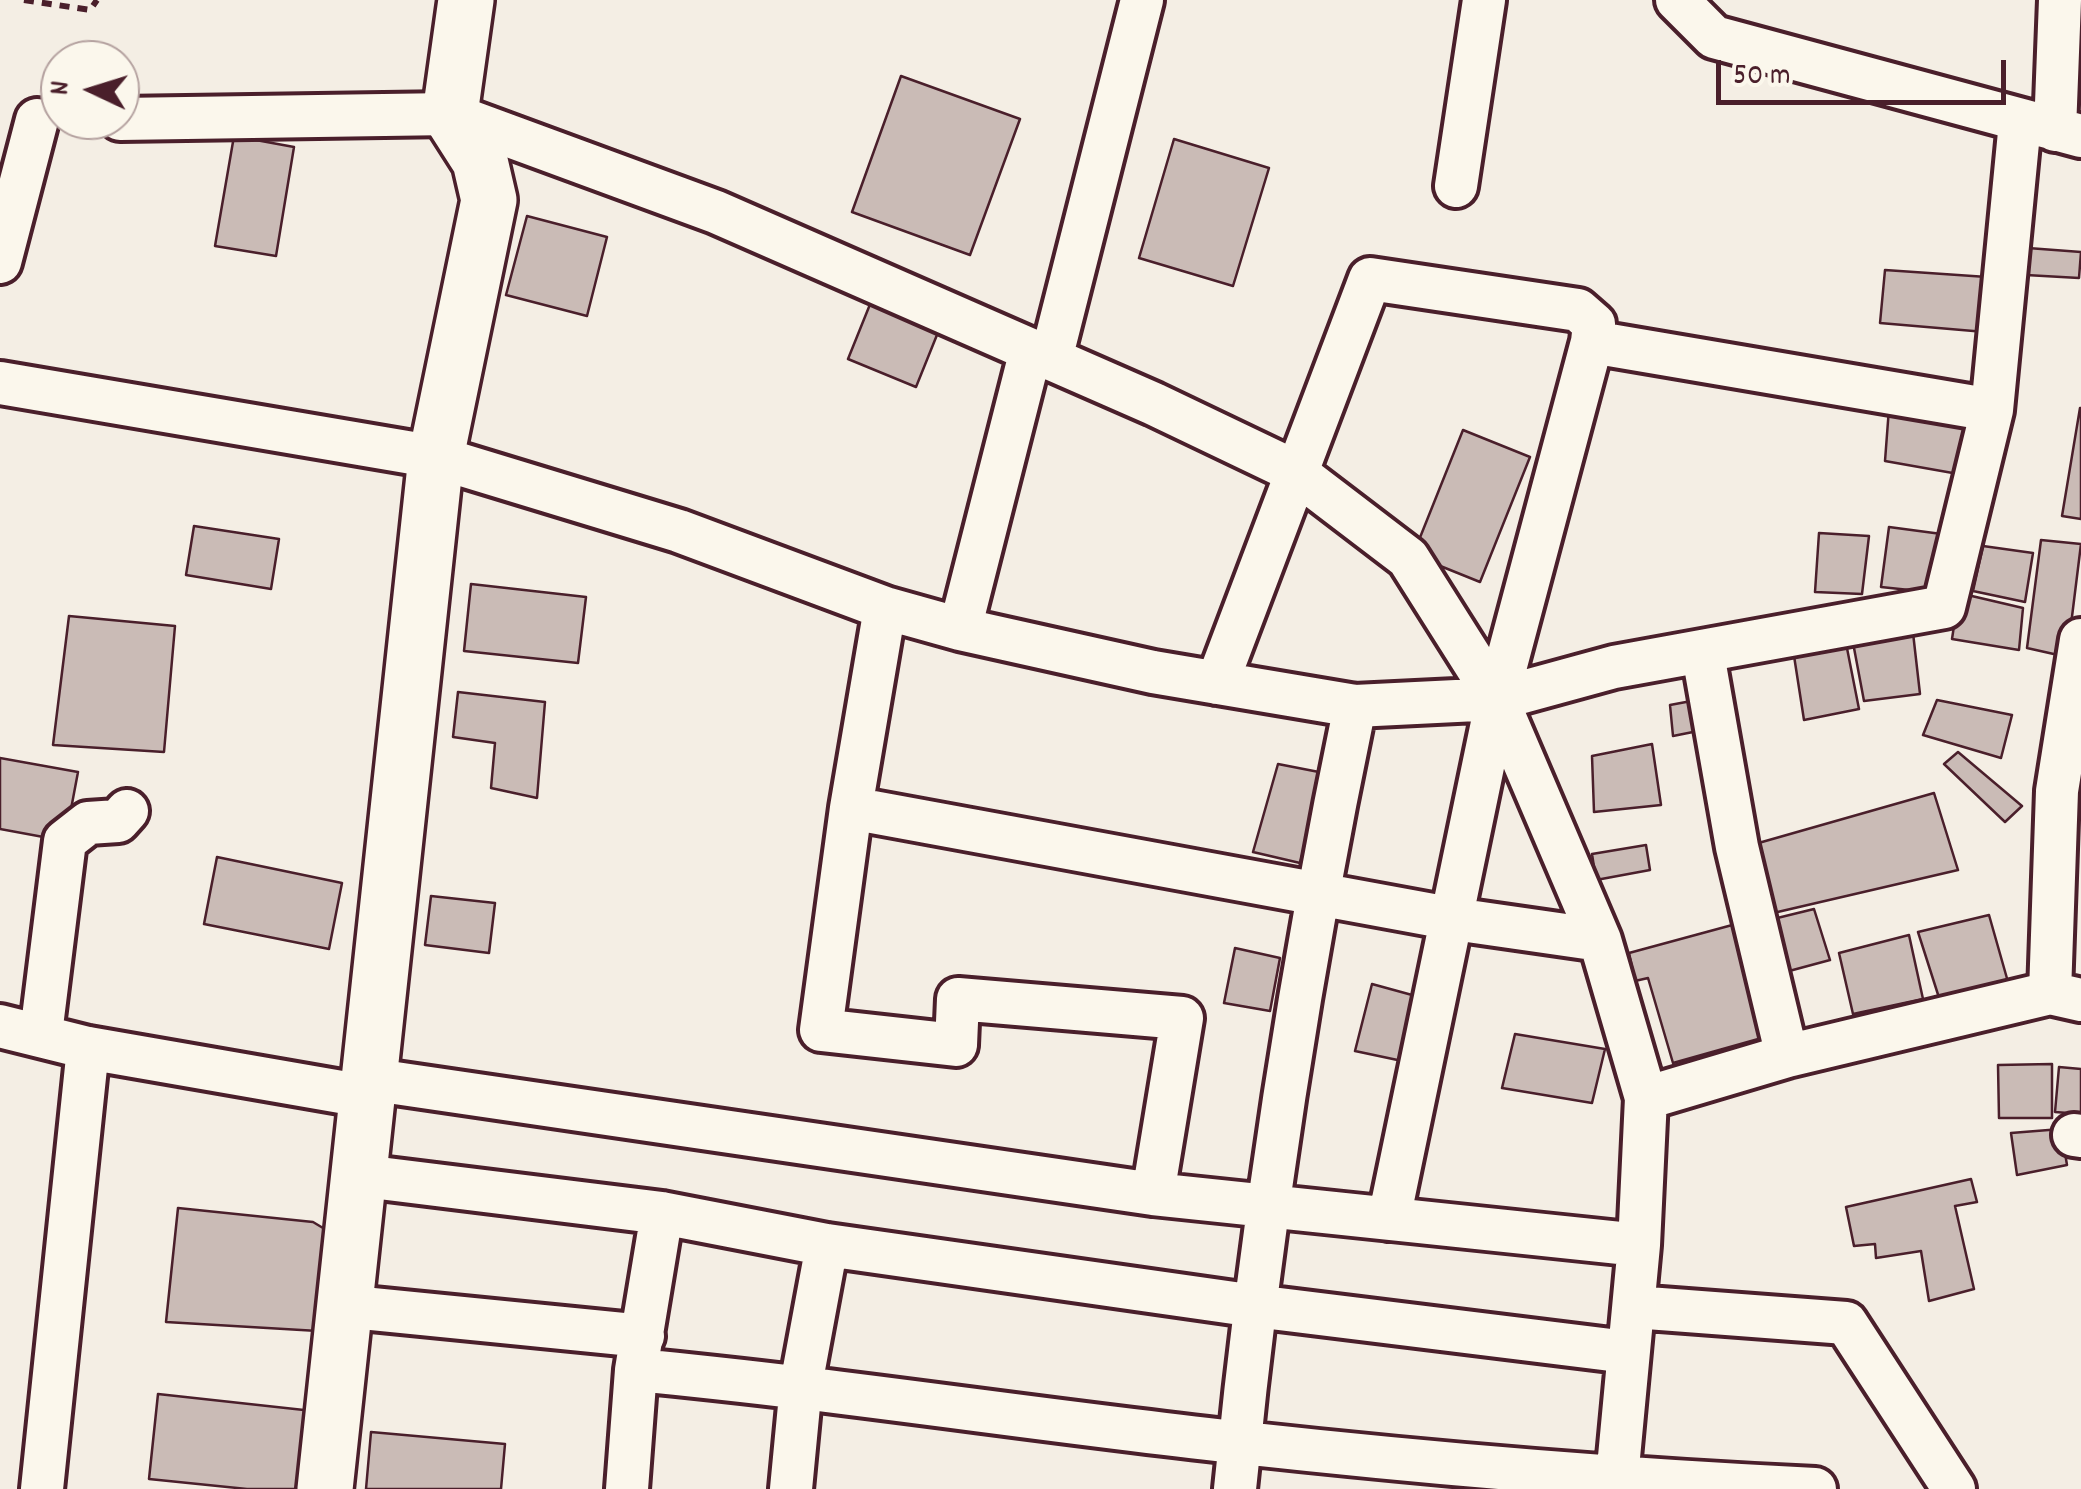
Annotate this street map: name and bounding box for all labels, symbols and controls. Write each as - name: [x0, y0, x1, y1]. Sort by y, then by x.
- north arrow: [40, 40, 140, 140]
- scale bar: [1721, 40, 2011, 102]
- text: 50 m: [1733, 56, 1791, 99]
- text: N: [42, 80, 83, 96]

